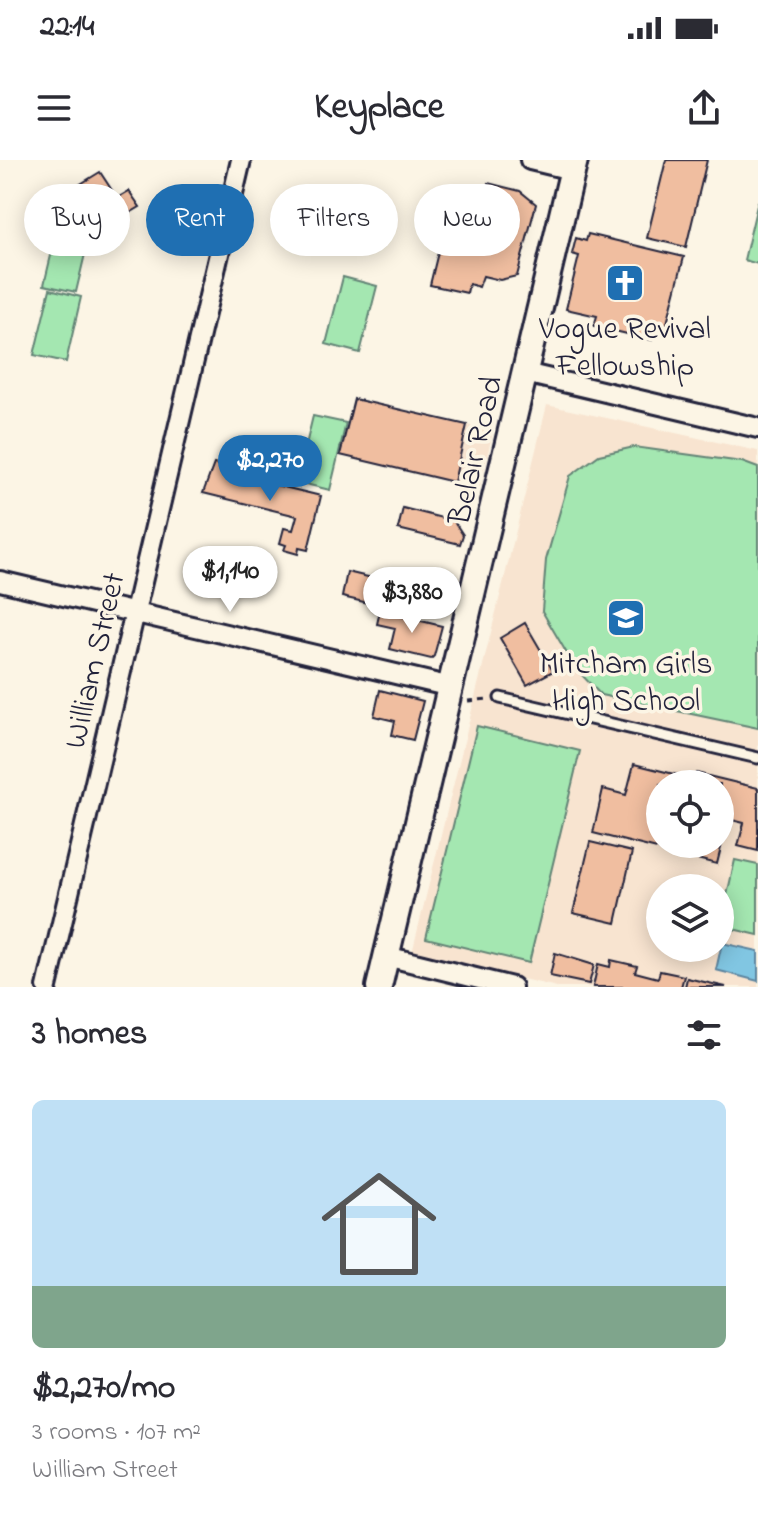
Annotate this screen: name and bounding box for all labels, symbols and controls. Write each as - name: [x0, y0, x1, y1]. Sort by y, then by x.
- text: 22:14: [40, 6, 94, 50]
- text: Keyplace: [314, 82, 444, 135]
- icon: menu: [32, 86, 76, 130]
- icon: share: [682, 86, 726, 130]
- chip: Buy: [24, 184, 130, 256]
- chip: Rent: [146, 184, 254, 256]
- chip: Filters: [270, 184, 398, 256]
- chip: New: [414, 184, 520, 256]
- church icon: Vogue Revival Fellowship: [604, 262, 646, 304]
- place label: Vogue Revival Fellowship: [538, 307, 711, 391]
- street label: Belair Road: [437, 372, 517, 531]
- pin: $2,270: [205, 435, 335, 503]
- text: $2,270: [236, 442, 304, 480]
- pin: $1,140: [165, 546, 295, 614]
- text: $1,140: [201, 553, 259, 591]
- pin: $3,880: [347, 567, 477, 635]
- street label: William Street: [53, 568, 140, 753]
- text: $3,880: [381, 574, 443, 612]
- school or university icon: Mitcham Girls High School: [605, 597, 647, 639]
- place label: Mitcham Girls High School: [540, 642, 712, 726]
- map controls: [646, 770, 734, 962]
- button: locate: [646, 770, 734, 858]
- button: layers: [646, 874, 734, 962]
- text: 3 homes: [32, 1010, 147, 1060]
- icon: filters: [682, 1013, 726, 1057]
- icon: home: [307, 1152, 451, 1296]
- text: $2,270/mo: [32, 1364, 176, 1414]
- text: 3 rooms · 107 m²: [32, 1414, 201, 1452]
- text: William Street: [32, 1452, 178, 1490]

